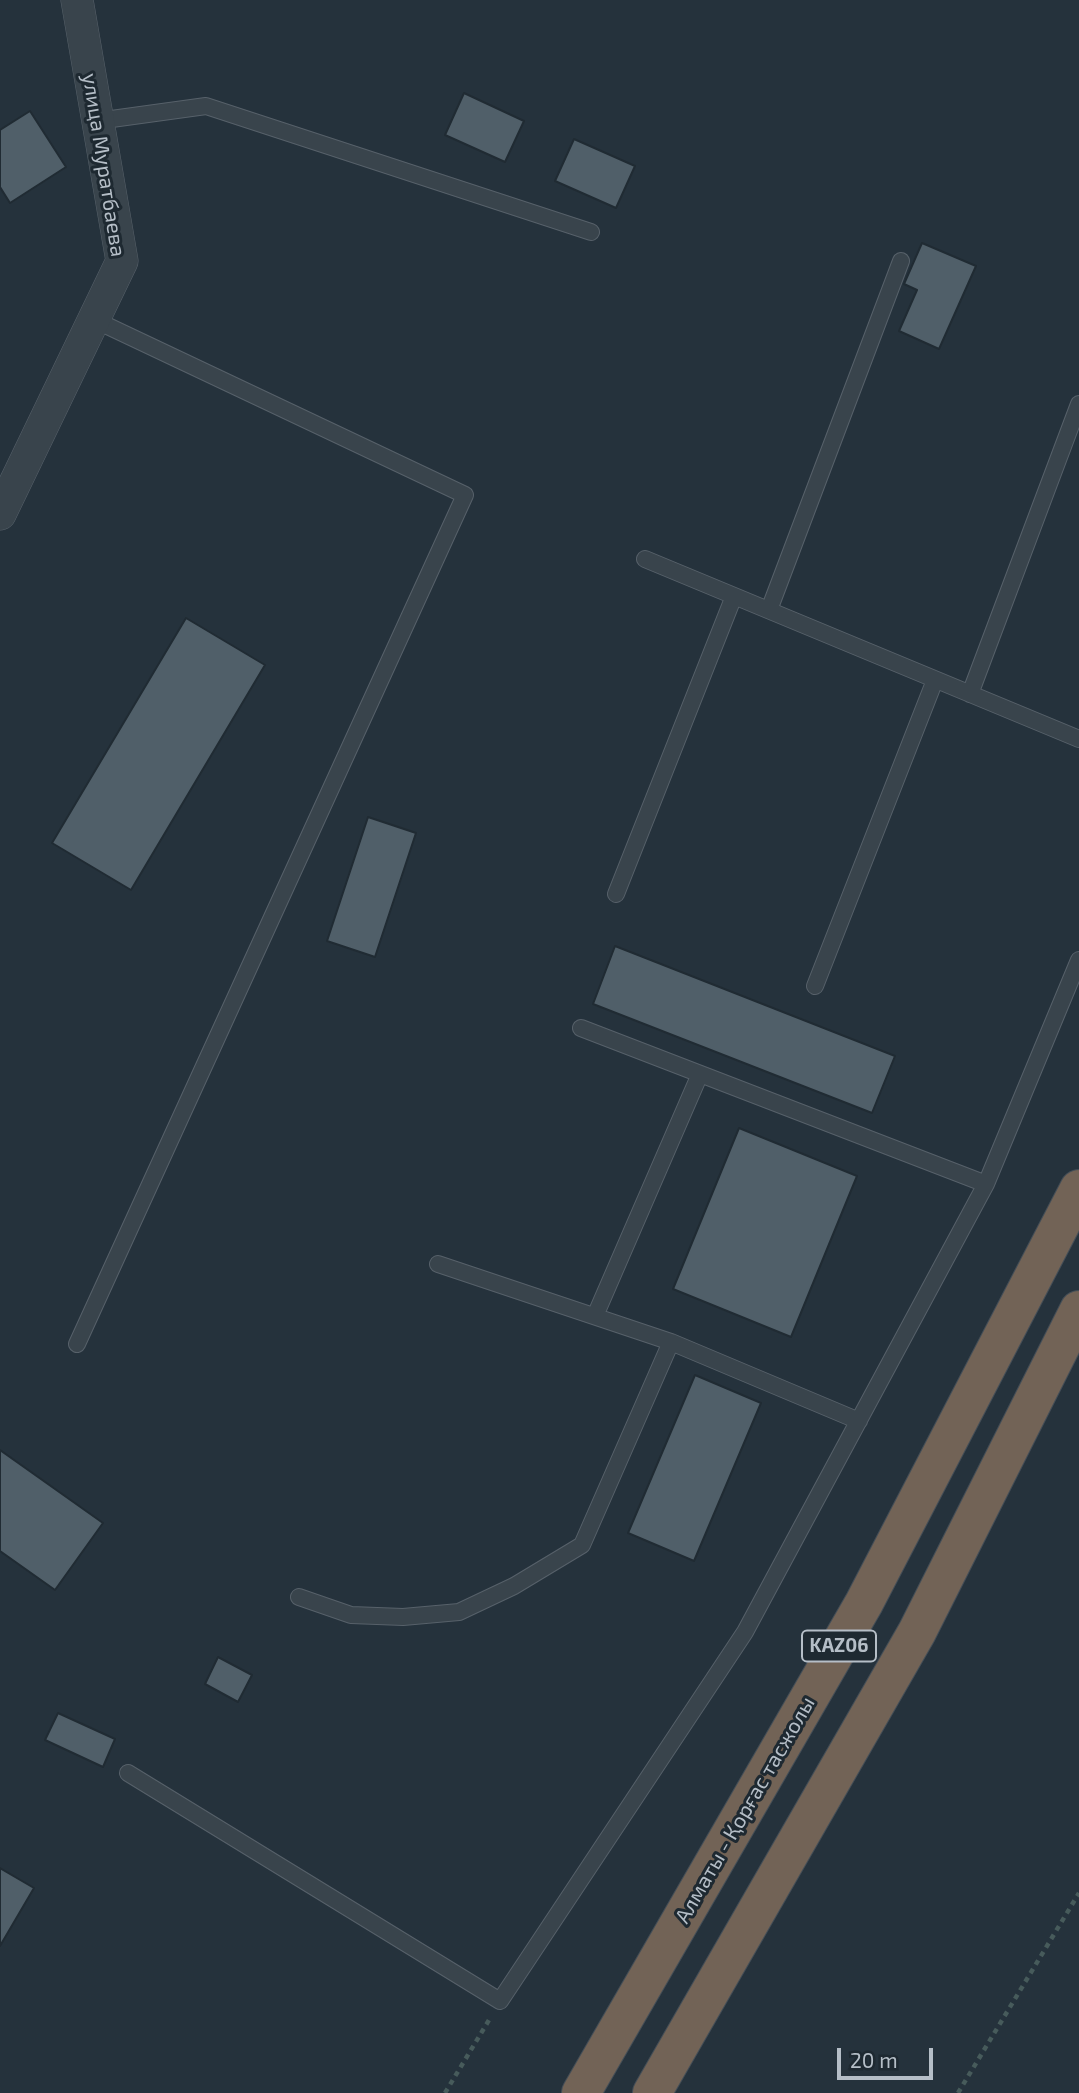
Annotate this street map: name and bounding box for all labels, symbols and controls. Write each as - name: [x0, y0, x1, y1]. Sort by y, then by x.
- street label: улица Муратбаева: [77, 72, 131, 258]
- road number: KAZ06: [802, 1630, 876, 1662]
- street label: Алматы - Қорғас тасжолы: [670, 1692, 820, 1928]
- scale bar: [841, 2034, 937, 2078]
- text: 20 m: [850, 2047, 898, 2072]

